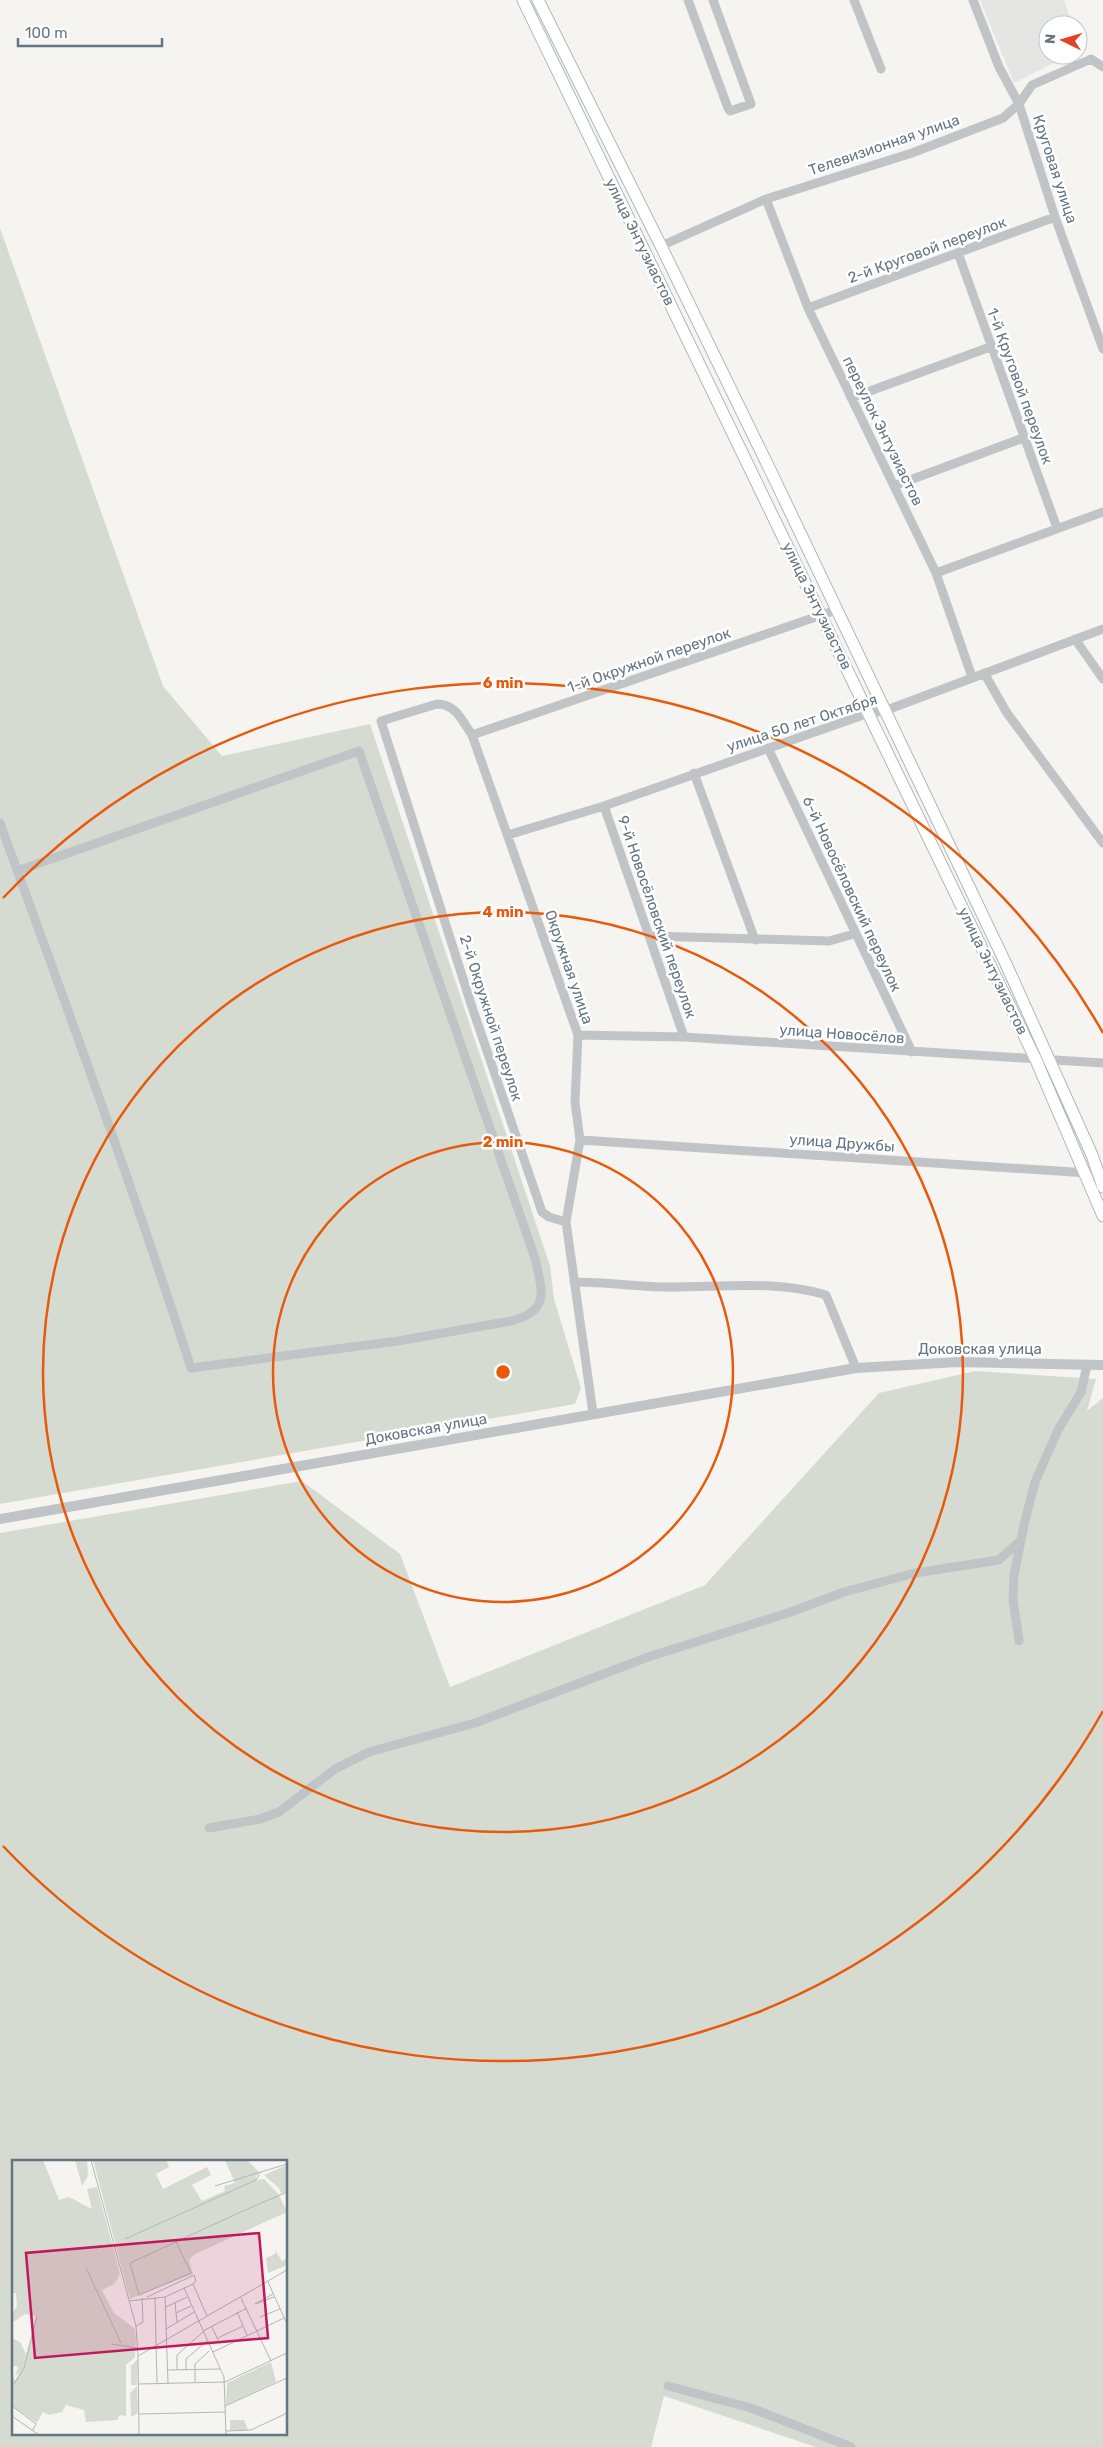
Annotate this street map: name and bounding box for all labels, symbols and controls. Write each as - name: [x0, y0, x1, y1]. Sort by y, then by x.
- scale bar: [18, 15, 161, 47]
- north arrow: [1038, 15, 1088, 65]
- text: 100 m: [25, 24, 67, 42]
- text: N: [1042, 33, 1059, 45]
- street label: Телевизионная улица: [806, 111, 962, 179]
- street label: Круговая улица: [1029, 112, 1081, 226]
- street label: улица Энтузиастов: [601, 175, 679, 309]
- street label: 2-й Круговой переулок: [845, 213, 1009, 287]
- street label: 1-й Круговой переулок: [983, 305, 1057, 467]
- street label: переулок Энтузиастов: [839, 353, 927, 509]
- street label: улица Энтузиастов: [778, 539, 856, 673]
- street label: 1-й Окружной переулок: [565, 624, 733, 696]
- text: 6 min: [483, 674, 523, 692]
- street label: улица 50 лет Октября: [724, 690, 880, 756]
- street label: 6-й Новосёловский переулок: [799, 793, 905, 995]
- street label: 9-й Новосёловский переулок: [614, 813, 700, 1021]
- text: 4 min: [482, 903, 524, 921]
- street label: улица Энтузиастов: [954, 904, 1032, 1038]
- street label: Окружная улица: [541, 908, 597, 1026]
- street label: 2-й Окружной переулок: [456, 933, 526, 1103]
- street label: улица Новосёлов: [779, 1021, 905, 1047]
- street label: улица Дружбы: [789, 1130, 895, 1156]
- text: 2 min: [483, 1133, 523, 1151]
- street label: Доковская улица: [918, 1340, 1042, 1358]
- centre of rings: [494, 1363, 512, 1381]
- street label: Доковская улица: [364, 1409, 488, 1449]
- inset map: [12, 2160, 288, 2434]

